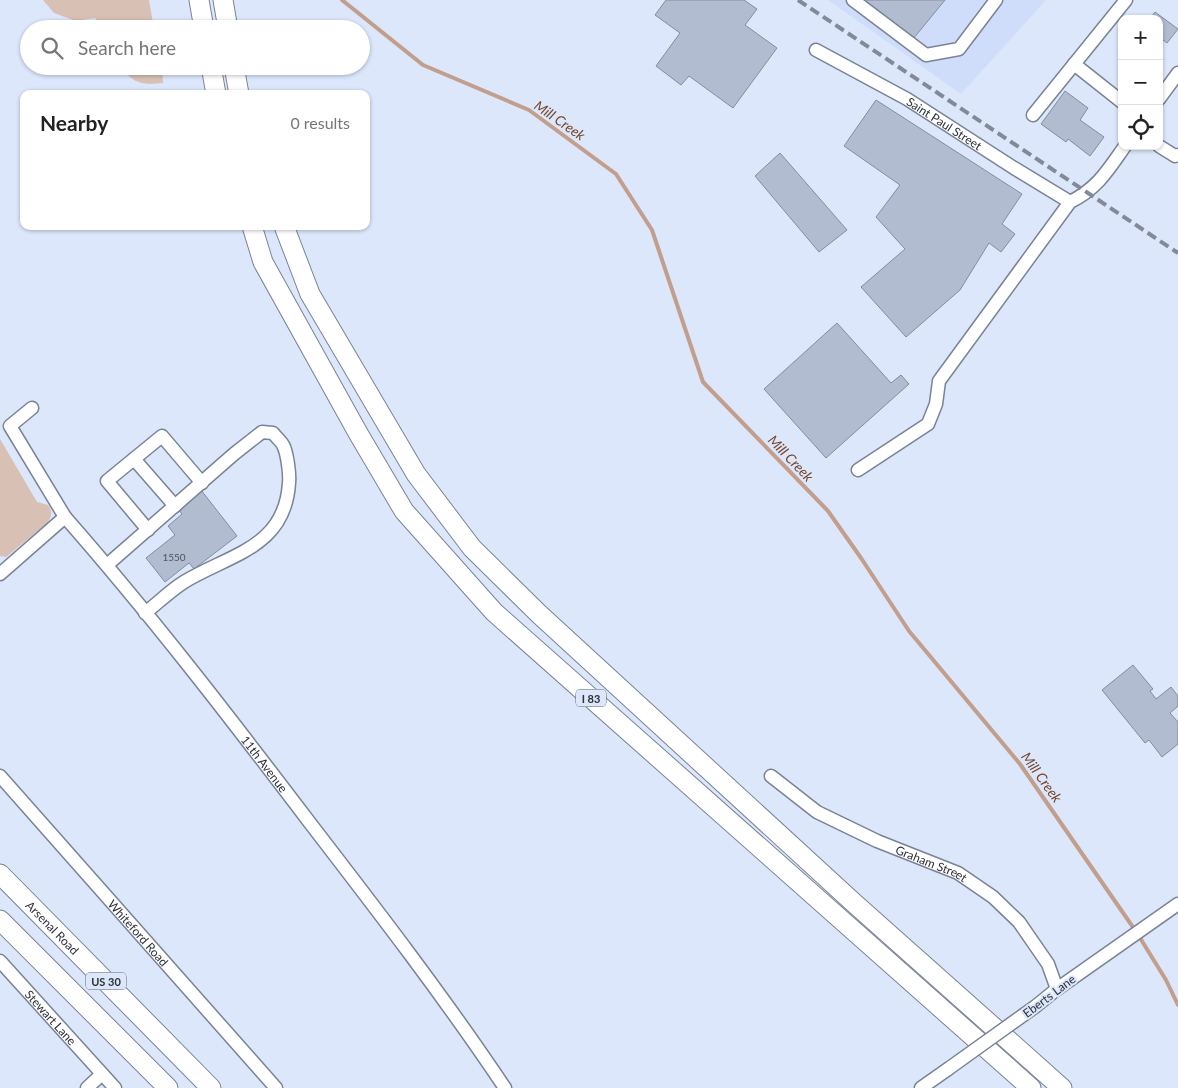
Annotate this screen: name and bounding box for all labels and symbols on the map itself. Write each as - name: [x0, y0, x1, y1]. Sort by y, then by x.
- street label: Saint Paul Street: [904, 93, 986, 153]
- water label: Mill Creek: [531, 96, 589, 144]
- water label: Mill Creek: [765, 431, 817, 485]
- house number: 1550: [162, 551, 186, 563]
- road number: I 83: [576, 690, 606, 706]
- street label: 11th Avenue: [238, 732, 291, 795]
- water label: Mill Creek: [1018, 749, 1066, 806]
- street label: Graham Street: [894, 842, 971, 885]
- street label: Whiteford Road: [105, 896, 172, 969]
- street label: Arsenal Road: [23, 897, 82, 957]
- street label: Eberts Lane: [1020, 971, 1078, 1021]
- road number: US 30: [86, 972, 126, 989]
- street label: Stewart Lane: [22, 987, 80, 1048]

